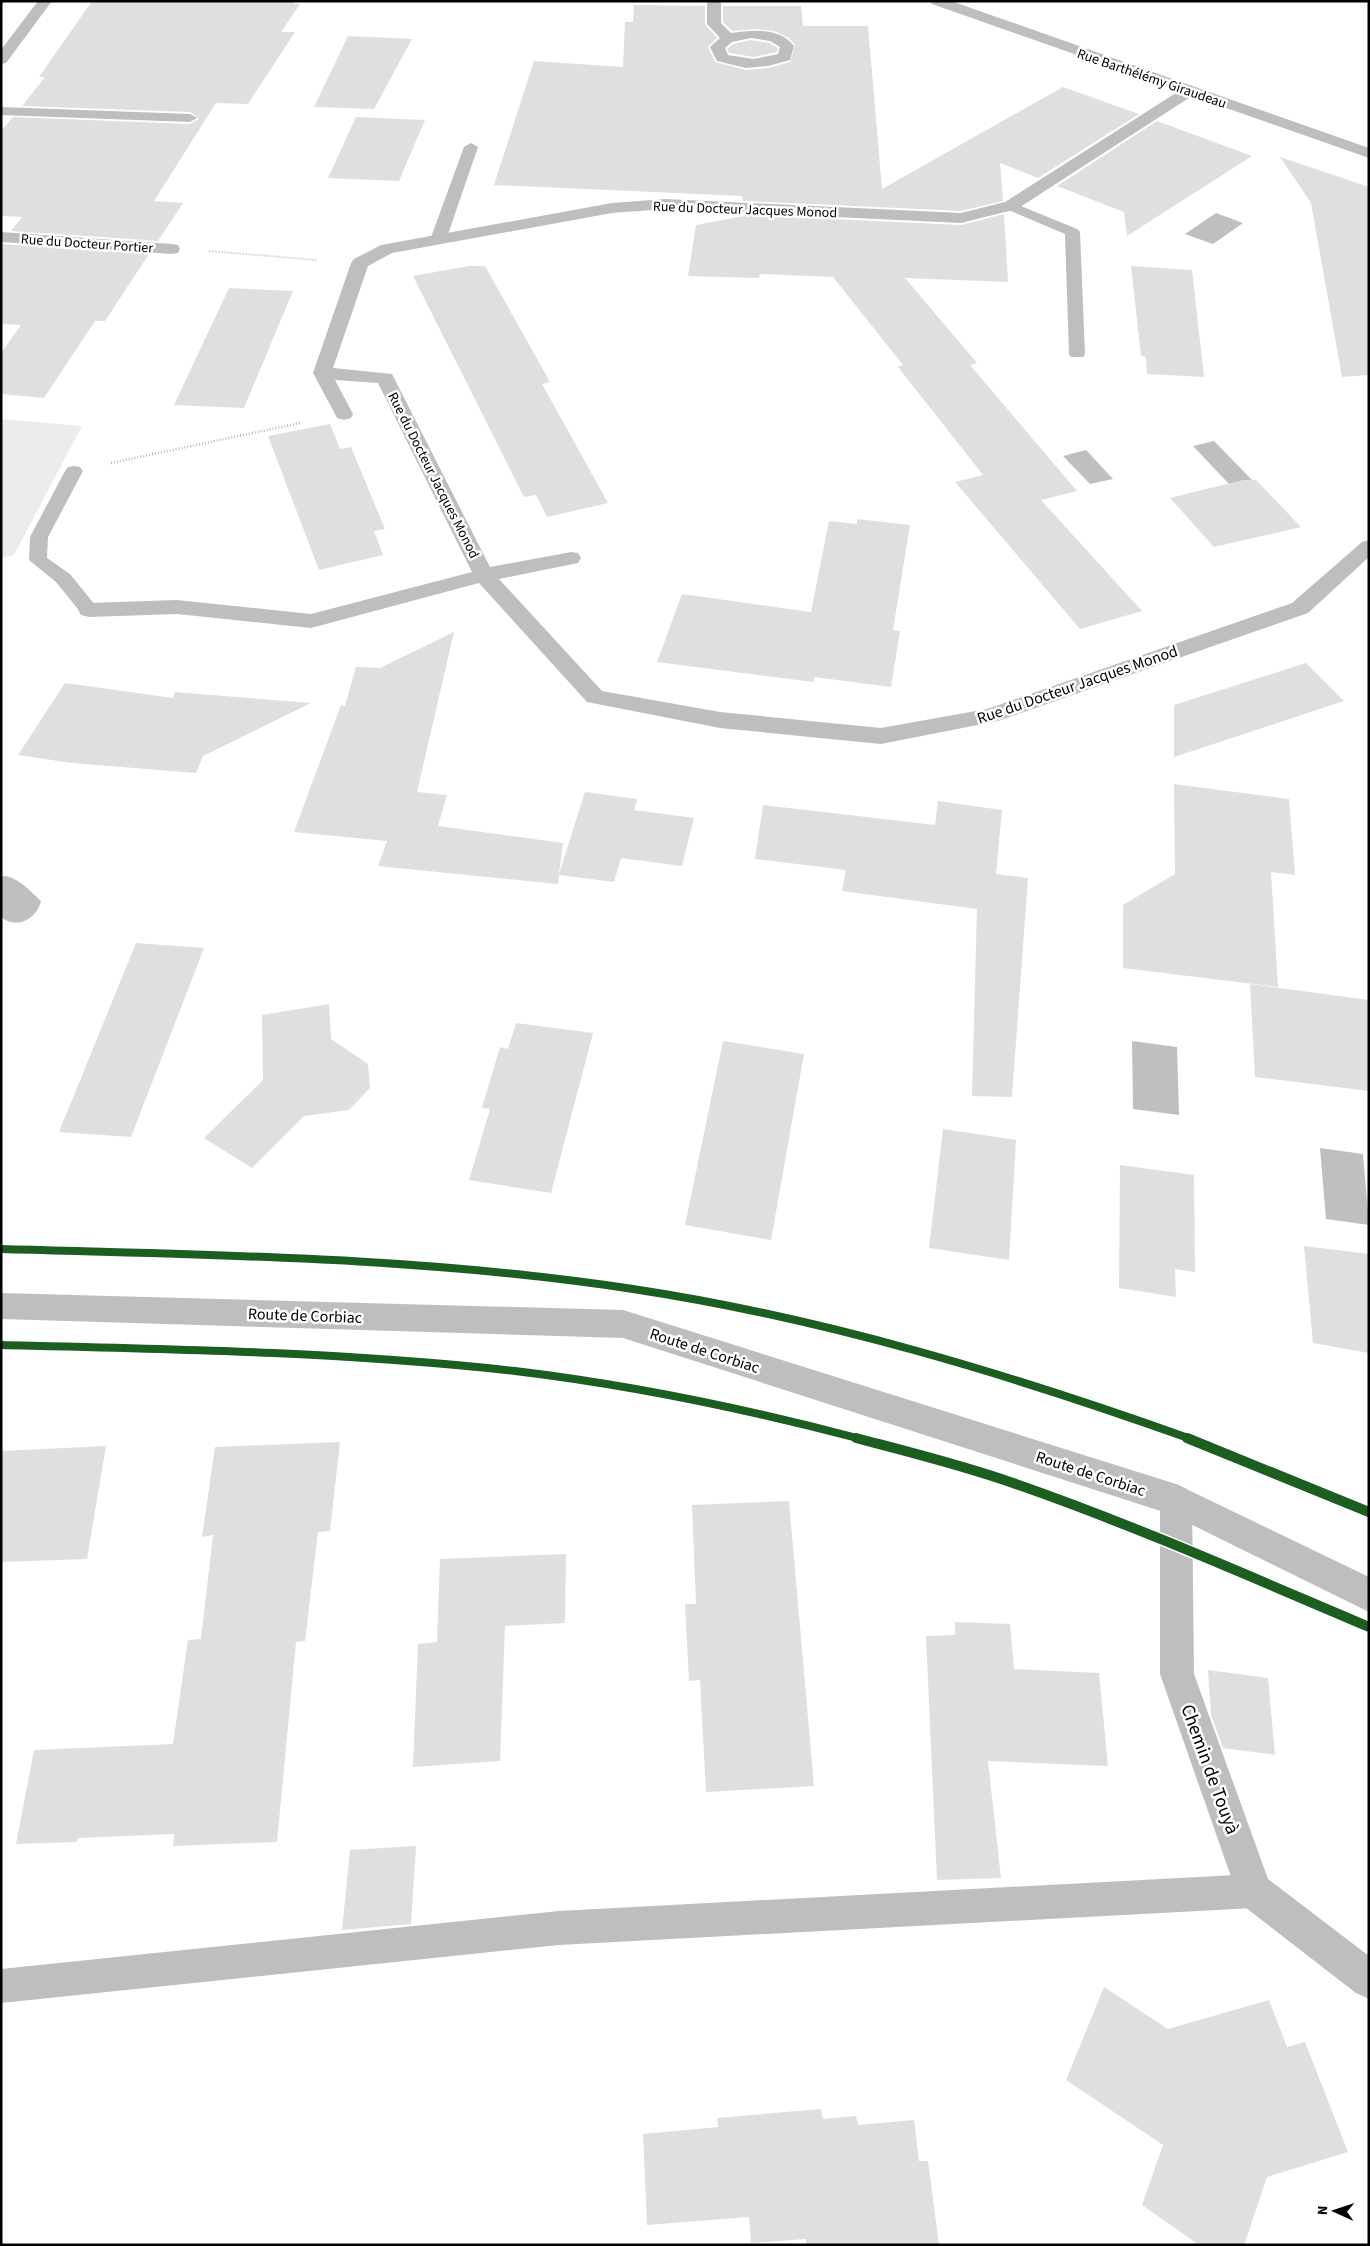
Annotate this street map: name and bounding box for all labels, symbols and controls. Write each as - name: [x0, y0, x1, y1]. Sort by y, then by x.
- street label: Rue Barthélémy Giraudeau: [1074, 44, 1229, 114]
- street label: Rue du Docteur Jacques Monod: [653, 197, 837, 223]
- street label: Rue du Docteur Portier: [20, 229, 154, 259]
- street label: Rue du Docteur Jacques Monod: [382, 389, 484, 562]
- street label: Rue du Docteur Jacques Monod: [974, 640, 1181, 730]
- street label: Route de Corbiac: [248, 1303, 362, 1329]
- street label: Route de Corbiac: [647, 1323, 762, 1379]
- street label: Route de Corbiac: [1033, 1446, 1148, 1502]
- street label: Chemin de Touyà: [1174, 1701, 1246, 1838]
- north arrow: [1310, 2186, 1360, 2236]
- text: N: [1313, 2205, 1333, 2216]

